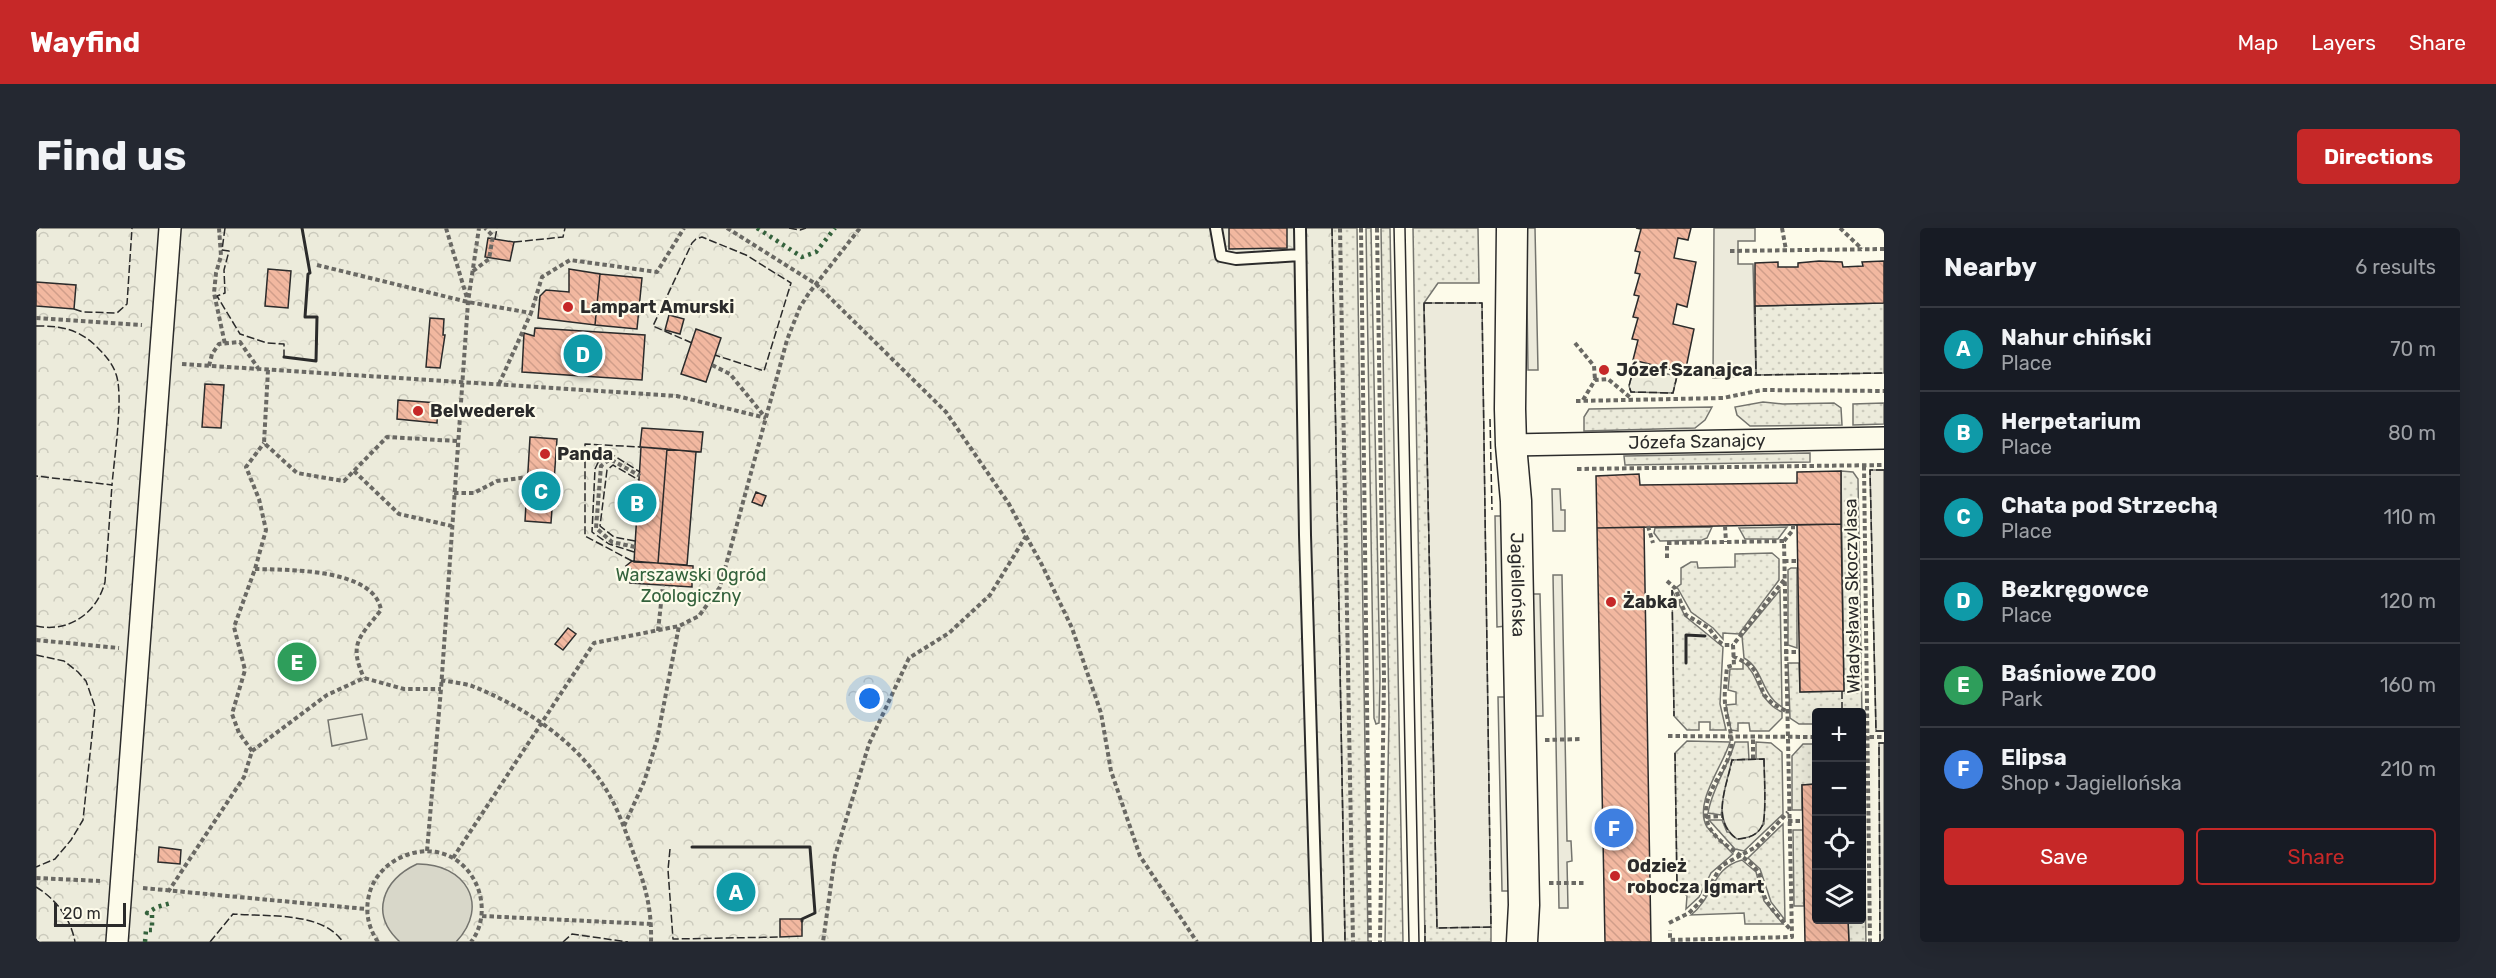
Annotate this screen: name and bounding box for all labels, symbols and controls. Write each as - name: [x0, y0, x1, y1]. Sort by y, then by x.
- text: Wayfind: [30, 26, 140, 59]
- text: Map: [2237, 30, 2278, 55]
- text: Layers: [2311, 30, 2376, 55]
- text: Share: [2409, 30, 2466, 55]
- button: Directions: [2297, 129, 2460, 184]
- text: Find us: [36, 131, 187, 181]
- text: Nearby: [1944, 252, 2037, 283]
- text: 6 results: [2355, 255, 2436, 279]
- place label: Lampart Amurski: [580, 296, 735, 318]
- marker: Lampart Amurski: [561, 300, 575, 314]
- text: Nahur chiński: [2001, 324, 2152, 351]
- pin: D: [564, 332, 602, 376]
- text: A: [1956, 337, 1971, 361]
- text: 70 m: [2390, 337, 2436, 361]
- text: Place: [2001, 351, 2052, 375]
- place label: Józef Szanajca: [1616, 359, 1753, 381]
- marker: Józef Szanajca: [1597, 363, 1611, 377]
- place label: Belwederek: [430, 400, 536, 422]
- marker: Belwederek: [411, 404, 425, 418]
- text: Herpetarium: [2001, 408, 2141, 435]
- text: B: [1956, 421, 1971, 445]
- text: 80 m: [2388, 421, 2436, 445]
- street label: Józefa Szanajcy: [1628, 429, 1766, 454]
- text: Place: [2001, 435, 2052, 459]
- place label: Panda: [557, 443, 613, 465]
- marker: Panda: [538, 447, 552, 461]
- pin: C: [522, 468, 560, 514]
- pin: B: [618, 480, 656, 526]
- text: Chata pod Strzechą: [2001, 492, 2218, 519]
- street label: Władysława Skoczylasa: [1839, 498, 1865, 694]
- text: C: [1956, 505, 1971, 529]
- text: 110 m: [2384, 505, 2436, 529]
- text: Place: [2001, 519, 2052, 543]
- street label: Jagiellońska: [1506, 532, 1530, 637]
- park label: Warszawski Ogród Zoologiczny: [615, 564, 767, 607]
- text: Bezkręgowce: [2001, 576, 2149, 603]
- text: D: [1956, 589, 1971, 613]
- text: 120 m: [2380, 589, 2436, 613]
- place label: Żabka: [1623, 591, 1678, 613]
- marker: Żabka: [1604, 595, 1618, 609]
- text: Place: [2001, 603, 2052, 627]
- pin: E: [278, 640, 316, 684]
- text: Baśniowe ZOO: [2001, 660, 2157, 687]
- text: E: [1957, 673, 1970, 697]
- text: 160 m: [2380, 673, 2436, 697]
- your location: [855, 684, 884, 713]
- text: Park: [2001, 687, 2043, 711]
- map controls: [1812, 708, 1866, 924]
- button: +: [1812, 708, 1866, 762]
- text: Elipsa: [2001, 744, 2067, 771]
- text: F: [1957, 757, 1970, 781]
- text: 210 m: [2380, 757, 2436, 781]
- button: −: [1812, 762, 1866, 816]
- text: Shop · Jagiellońska: [2001, 771, 2182, 795]
- pin: F: [1594, 806, 1634, 850]
- button: locate: [1812, 816, 1866, 870]
- button: Save: [1944, 828, 2184, 885]
- button: Share: [2196, 828, 2436, 885]
- place label: Odzież robocza Igmart: [1627, 855, 1764, 898]
- marker: Odzież robocza Igmart: [1608, 869, 1622, 883]
- pin: A: [716, 870, 756, 914]
- button: layers: [1812, 870, 1866, 924]
- scale bar: [54, 900, 126, 928]
- text: 20 m: [63, 904, 101, 923]

